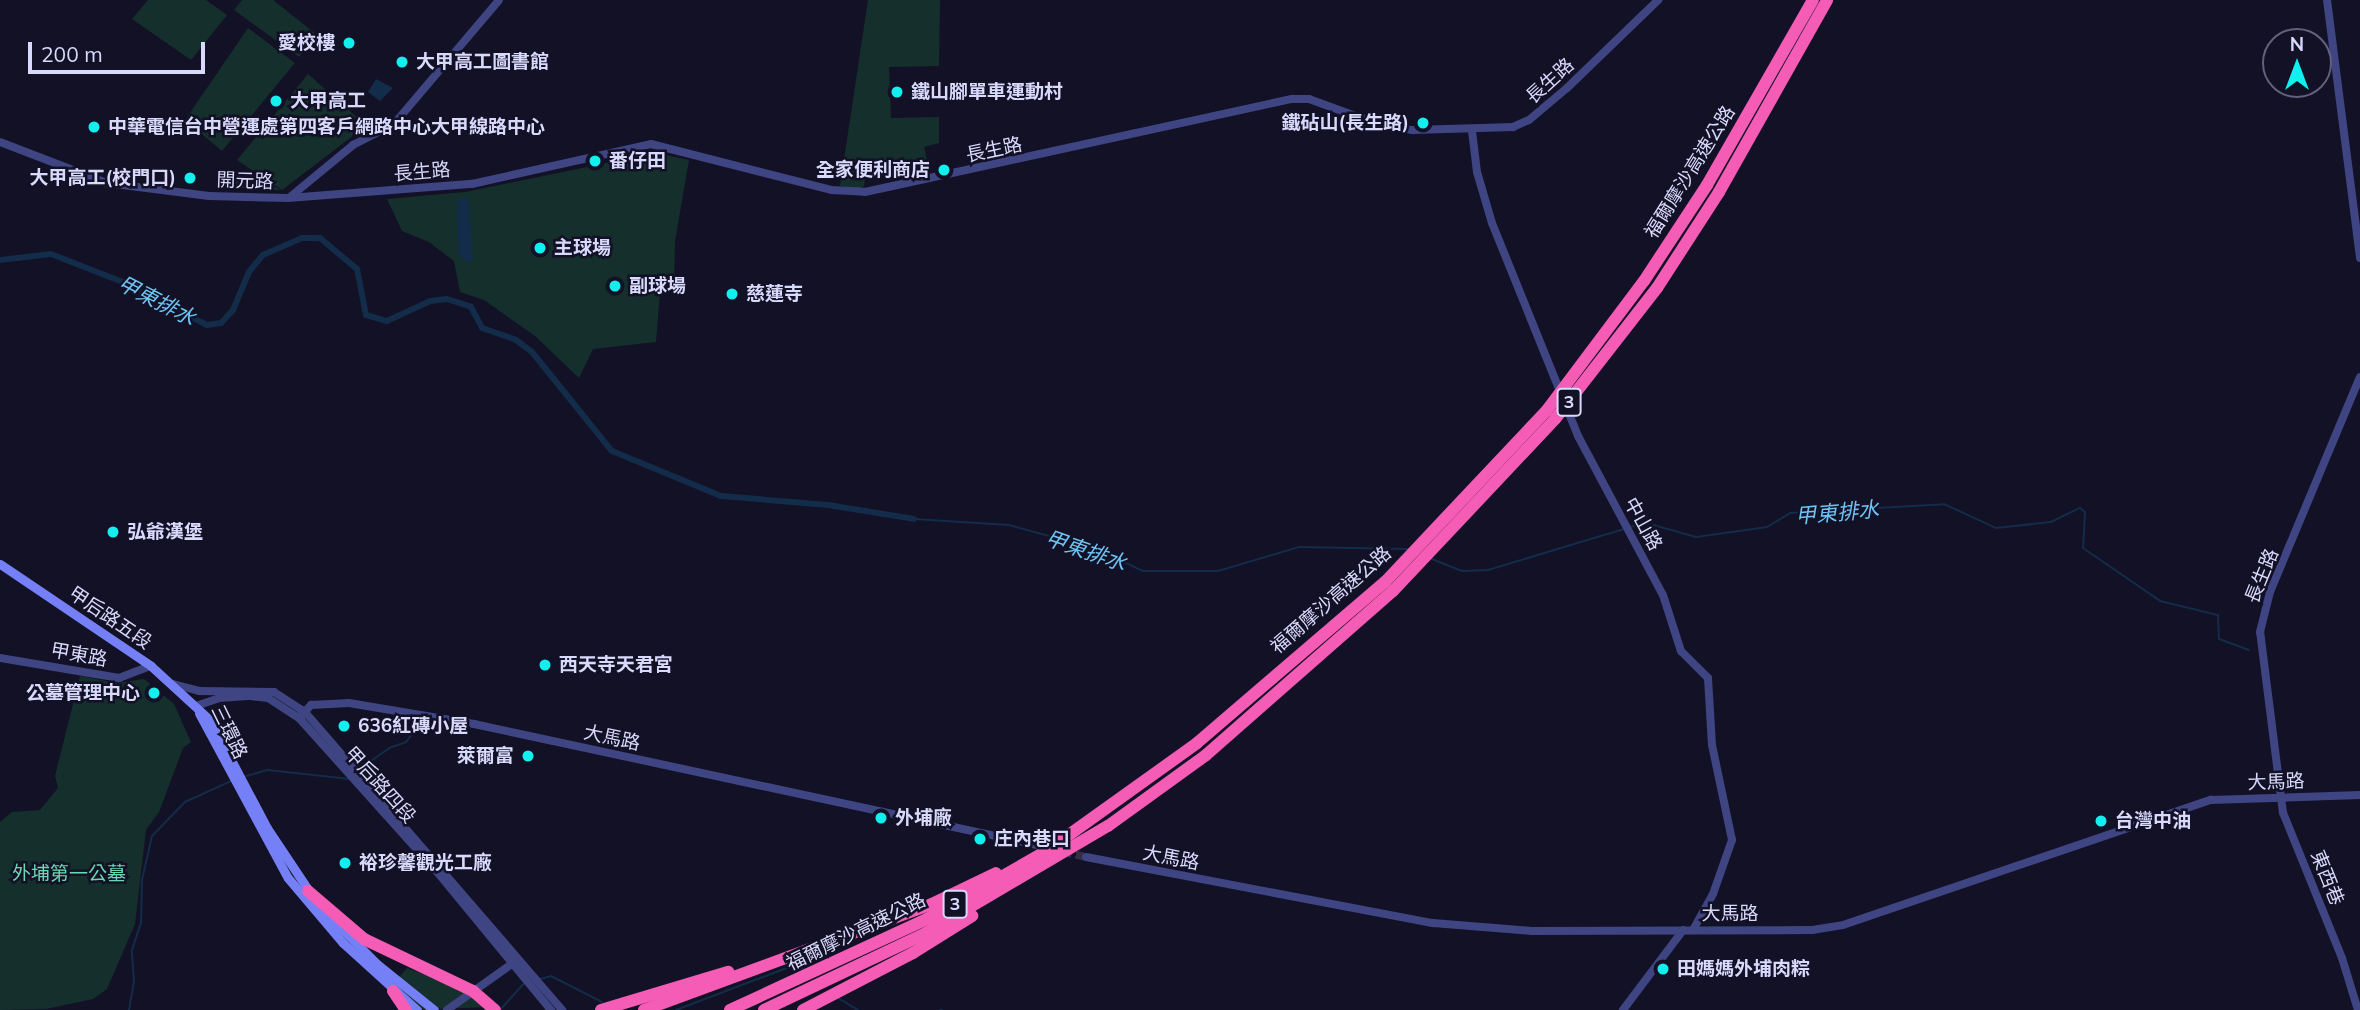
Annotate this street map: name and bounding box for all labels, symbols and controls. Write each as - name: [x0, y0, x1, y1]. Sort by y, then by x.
- scale bar: [32, 28, 208, 72]
- north arrow: [2262, 28, 2332, 98]
- place label: 愛校樓: [278, 32, 335, 54]
- text: N: [2290, 32, 2304, 56]
- marker: 愛校樓: [341, 35, 357, 51]
- text: 200 m: [41, 41, 103, 67]
- place label: 大甲高工圖書館: [416, 51, 549, 73]
- street label: 長生路: [1521, 53, 1579, 109]
- marker: 大甲高工圖書館: [394, 54, 410, 70]
- place label: 鐵山腳單車運動村: [911, 81, 1063, 103]
- marker: 鐵山腳單車運動村: [889, 84, 905, 100]
- place label: 大甲高工: [290, 90, 366, 112]
- marker: 大甲高工: [268, 93, 284, 109]
- street label: 福爾摩沙高速公路: [1640, 102, 1740, 242]
- place label: 鐵砧山(長生路): [1281, 112, 1409, 134]
- marker: 鐵砧山(長生路): [1415, 115, 1431, 131]
- place label: 中華電信台中營運處第四客戶網路中心大甲線路中心: [108, 116, 545, 138]
- marker: 中華電信台中營運處第四客戶網路中心大甲線路中心: [86, 119, 102, 135]
- street label: 長生路: [964, 133, 1024, 167]
- place label: 番仔田: [609, 150, 666, 172]
- marker: 番仔田: [587, 153, 603, 169]
- street label: 長生路: [393, 158, 451, 186]
- place label: 全家便利商店: [816, 159, 930, 181]
- marker: 全家便利商店: [936, 162, 952, 178]
- place label: 大甲高工(校門口): [29, 167, 176, 189]
- street label: 開元路: [216, 169, 274, 193]
- marker: 大甲高工(校門口): [182, 170, 198, 186]
- place label: 主球場: [554, 237, 611, 259]
- marker: 主球場: [532, 240, 548, 256]
- water label: 甲東排水: [114, 270, 200, 330]
- place label: 副球場: [629, 275, 686, 297]
- marker: 副球場: [607, 278, 623, 294]
- place label: 慈蓮寺: [746, 283, 803, 305]
- marker: 慈蓮寺: [724, 286, 740, 302]
- road number: 3: [1555, 388, 1583, 416]
- street label: 中山路: [1619, 494, 1667, 554]
- water label: 甲東排水: [1794, 496, 1880, 528]
- place label: 弘爺漢堡: [127, 521, 203, 543]
- marker: 弘爺漢堡: [105, 524, 121, 540]
- water label: 甲東排水: [1042, 524, 1130, 576]
- street label: 福爾摩沙高速公路: [1266, 542, 1396, 658]
- street label: 長生路: [2241, 545, 2283, 607]
- street label: 甲后路五段: [64, 582, 156, 654]
- street label: 甲東路: [49, 639, 109, 671]
- place label: 西天寺天君宮: [559, 654, 673, 676]
- marker: 西天寺天君宮: [537, 657, 553, 673]
- place label: 公墓管理中心: [26, 682, 140, 704]
- marker: 公墓管理中心: [146, 685, 162, 701]
- street label: 三環路: [206, 701, 252, 763]
- place label: 636紅磚小屋: [358, 715, 468, 737]
- marker: 636紅磚小屋: [336, 718, 352, 734]
- street label: 大馬路: [582, 721, 642, 755]
- street label: 甲后路四段: [340, 742, 420, 828]
- place label: 萊爾富: [457, 745, 514, 767]
- marker: 萊爾富: [520, 748, 536, 764]
- street label: 大馬路: [2247, 770, 2305, 794]
- place label: 外埔廠: [895, 807, 952, 829]
- marker: 外埔廠: [873, 810, 889, 826]
- place label: 台灣中油: [2115, 810, 2191, 832]
- marker: 台灣中油: [2093, 813, 2109, 829]
- place label: 庄內巷口: [994, 828, 1070, 850]
- marker: 庄內巷口: [972, 831, 988, 847]
- street label: 大馬路: [1141, 841, 1201, 875]
- street label: 東西巷: [2306, 847, 2348, 909]
- place label: 裕珍馨觀光工廠: [359, 852, 492, 874]
- marker: 裕珍馨觀光工廠: [337, 855, 353, 871]
- park label: 外埔第一公墓: [12, 863, 126, 885]
- street label: 福爾摩沙高速公路: [783, 888, 929, 976]
- road number: 3: [941, 890, 969, 918]
- street label: 大馬路: [1702, 903, 1758, 925]
- place label: 田媽媽外埔肉粽: [1677, 958, 1810, 980]
- marker: 田媽媽外埔肉粽: [1655, 961, 1671, 977]

